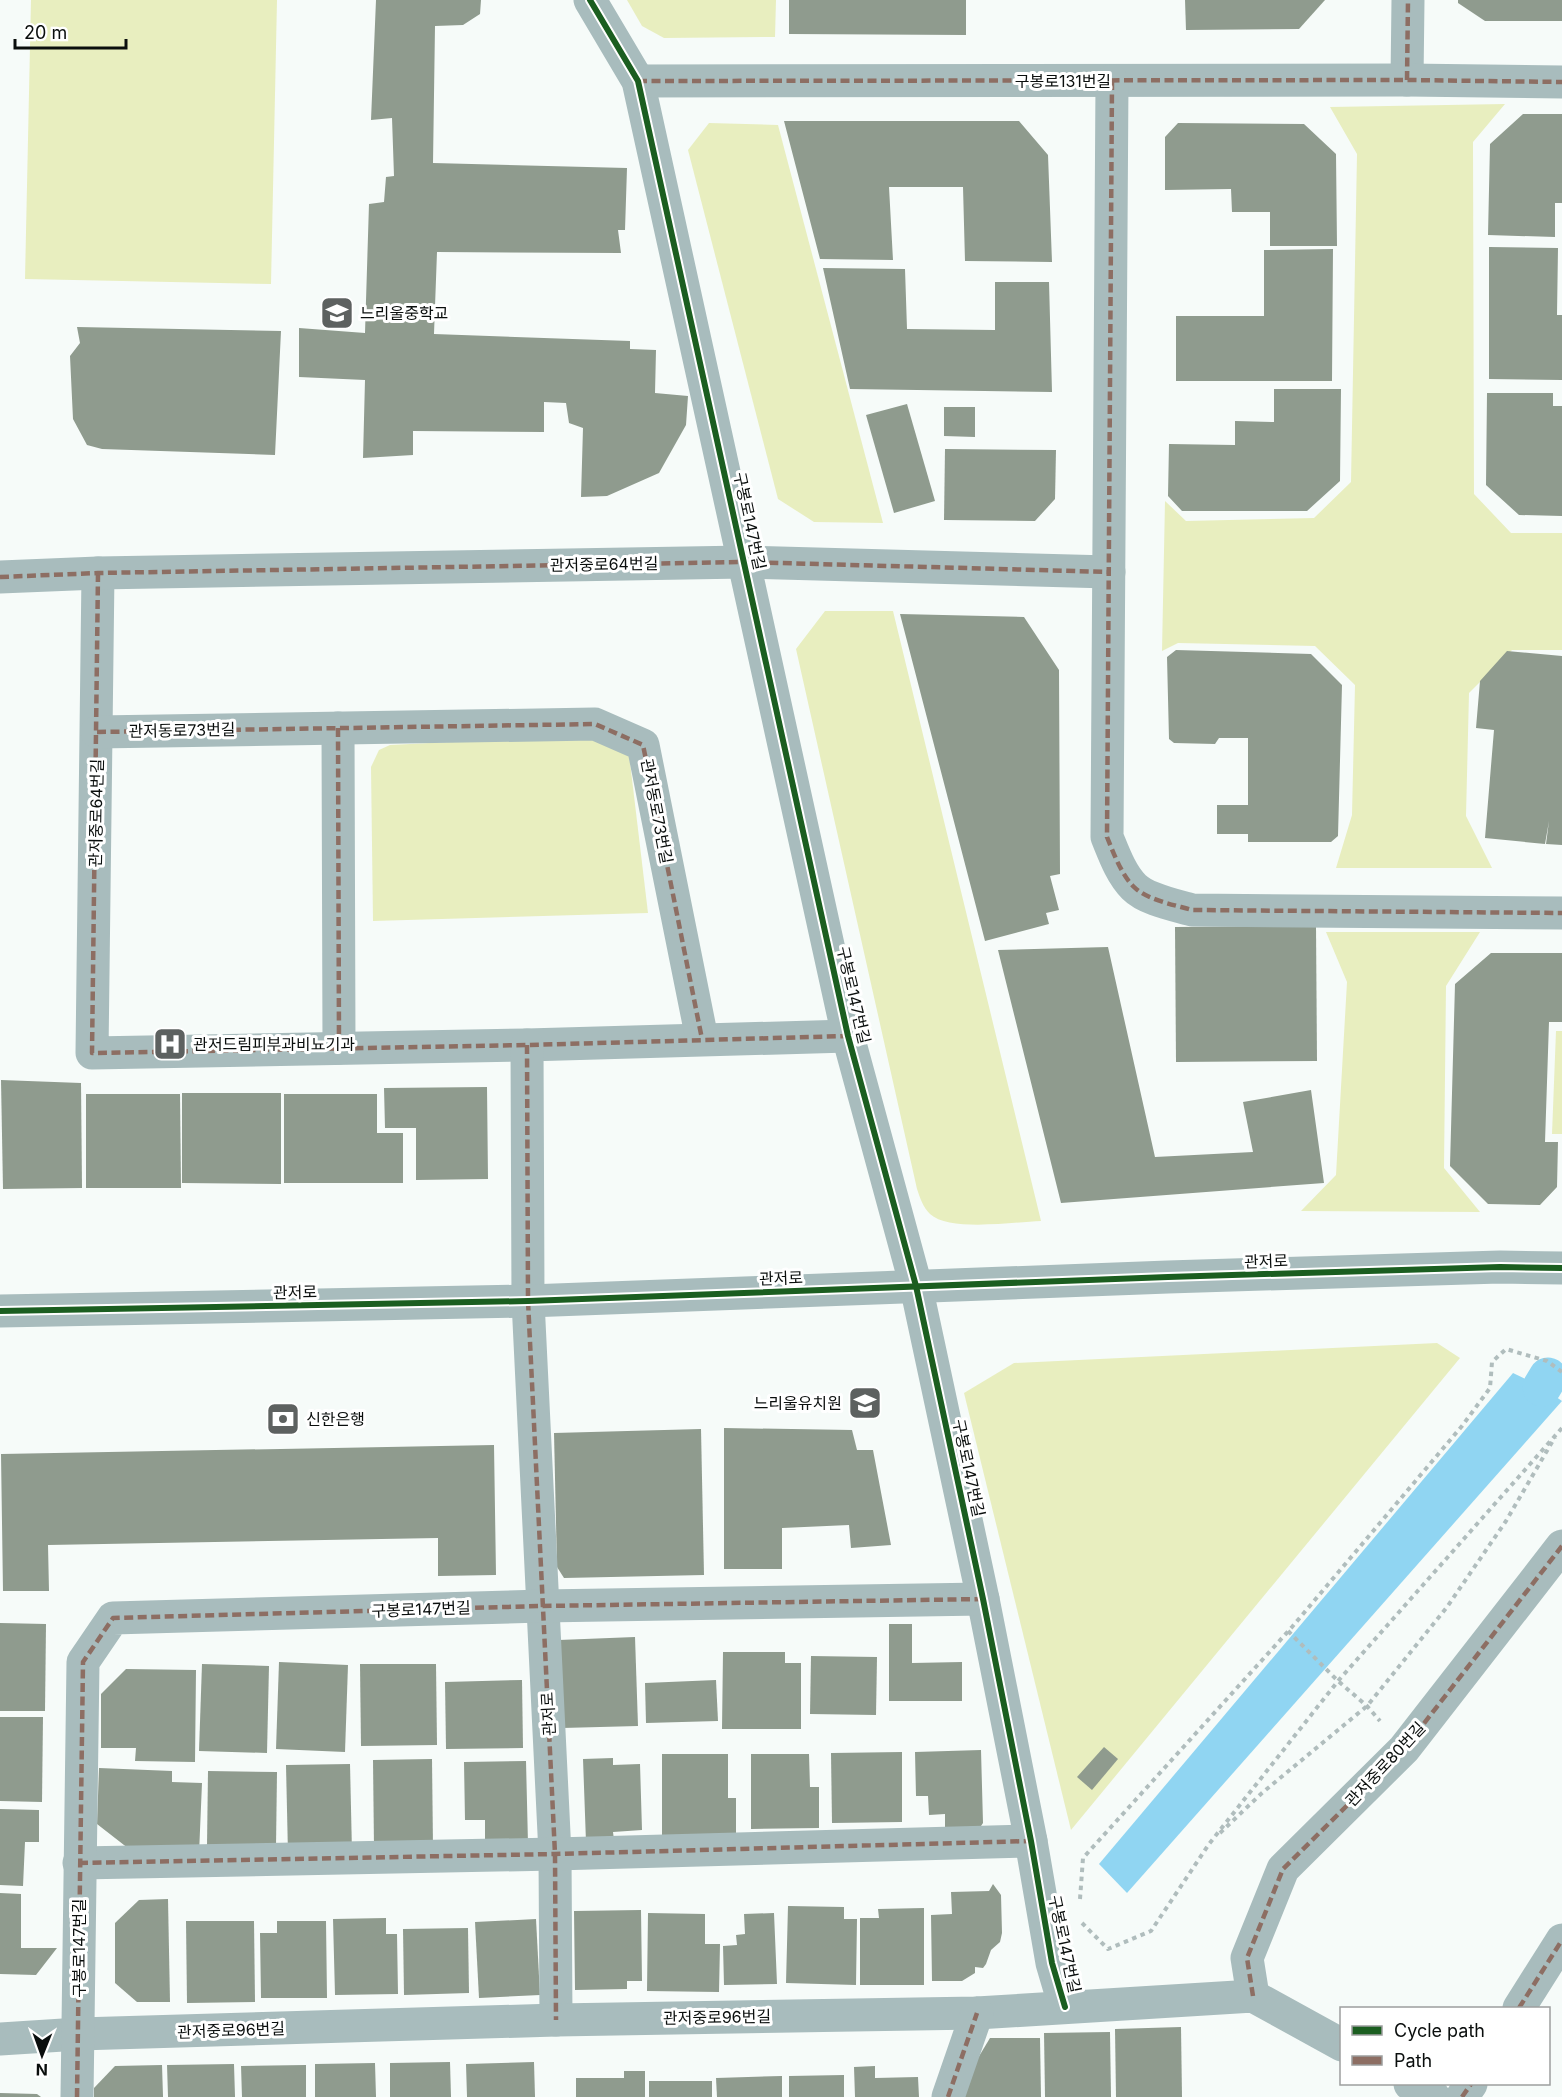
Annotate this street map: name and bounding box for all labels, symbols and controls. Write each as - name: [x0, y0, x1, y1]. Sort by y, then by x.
- scale bar: [15, 12, 126, 50]
- text: 20 m: [24, 22, 67, 43]
- street label: 구봉로131번길: [1015, 71, 1111, 91]
- school or university icon: 느리울중학교: [319, 295, 355, 331]
- place label: 느리울중학교: [360, 303, 448, 323]
- street label: 구봉로147번길: [730, 470, 770, 572]
- street label: 관저중로64번길: [550, 553, 658, 575]
- street label: 관저동로73번길: [128, 719, 236, 741]
- street label: 관저동로73번길: [637, 757, 677, 865]
- street label: 관저중로64번길: [85, 759, 107, 867]
- street label: 구봉로147번길: [833, 944, 875, 1046]
- hospital icon: 관저드림피부과비뇨기과: [152, 1026, 188, 1062]
- place label: 관저드림피부과비뇨기과: [193, 1034, 355, 1054]
- street label: 관저로: [1244, 1250, 1289, 1272]
- street label: 관저로: [759, 1267, 804, 1289]
- street label: 관저로: [273, 1282, 318, 1302]
- school or university icon: 느리울유치원: [847, 1385, 883, 1421]
- place label: 느리울유치원: [754, 1393, 842, 1413]
- bank icon: 신한은행: [265, 1401, 301, 1437]
- place label: 신한은행: [306, 1409, 365, 1429]
- street label: 구봉로147번길: [949, 1417, 989, 1519]
- street label: 구봉로147번길: [371, 1597, 471, 1621]
- street label: 관저로: [537, 1691, 559, 1737]
- street label: 관저중로80번길: [1341, 1718, 1429, 1810]
- street label: 구봉로147번길: [1045, 1893, 1085, 1995]
- street label: 구봉로147번길: [69, 1898, 89, 1998]
- street label: 관저중로96번길: [663, 2006, 771, 2028]
- legend: [1340, 2007, 1550, 2085]
- street label: 관저중로96번길: [177, 2018, 285, 2042]
- text: Cycle path: [1394, 2020, 1485, 2041]
- north arrow: [12, 2025, 72, 2085]
- text: Path: [1394, 2050, 1432, 2071]
- text: N: [35, 2060, 48, 2080]

